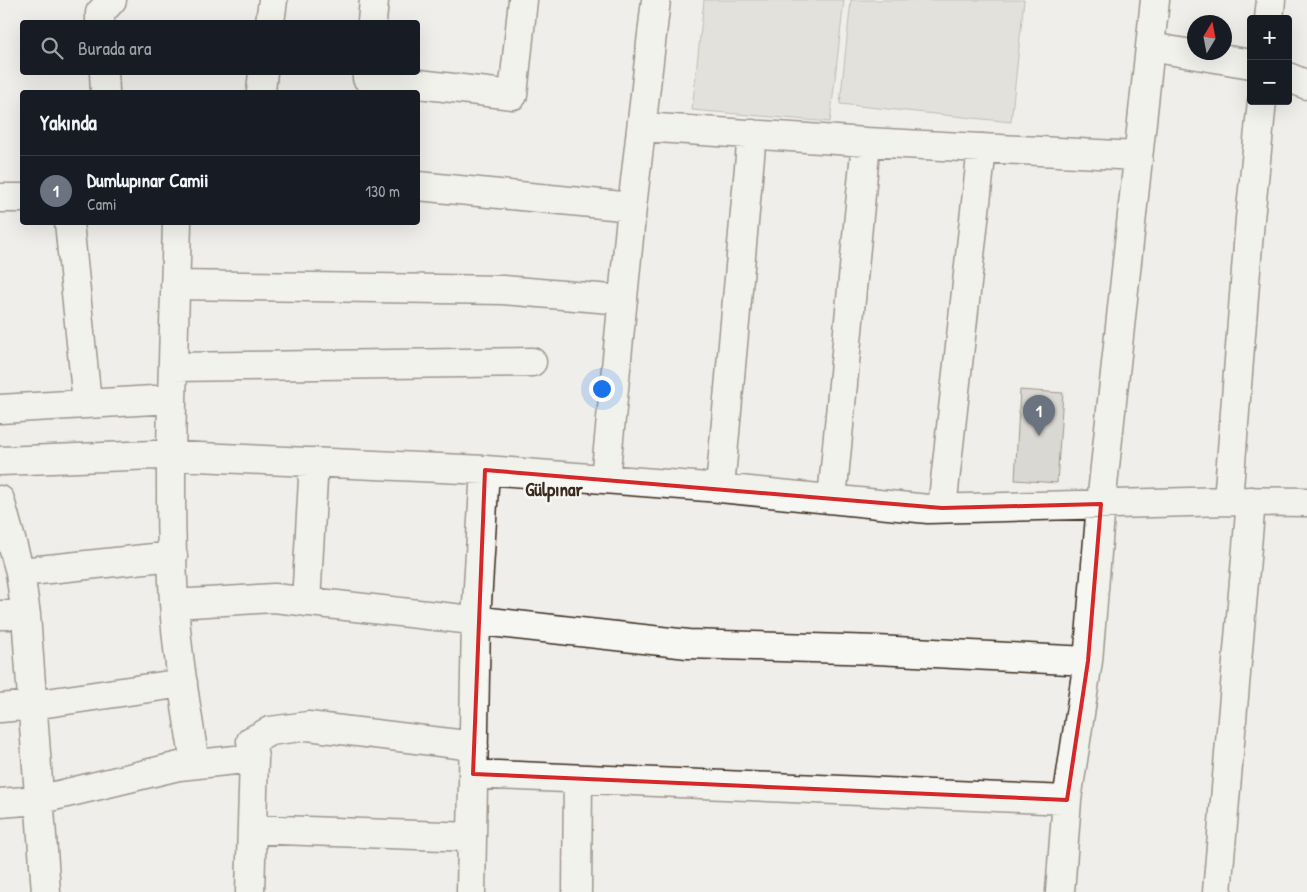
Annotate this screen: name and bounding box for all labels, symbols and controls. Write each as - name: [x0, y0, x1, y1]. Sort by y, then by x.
- north arrow: [1187, 15, 1232, 60]
- map controls: [1247, 15, 1292, 105]
- button: +: [1247, 15, 1292, 60]
- search box: [20, 20, 420, 75]
- icon: search: [38, 34, 66, 62]
- text: Burada ara: [78, 35, 151, 61]
- button: −: [1247, 60, 1292, 105]
- text: Yakında: [40, 108, 97, 137]
- text: Dumlupınar Camii: [87, 167, 209, 193]
- text: 1: [53, 180, 59, 202]
- text: 130 m: [365, 180, 400, 202]
- text: Cami: [87, 193, 117, 215]
- your location: [589, 376, 615, 402]
- pin: 1: [1023, 395, 1055, 436]
- district label: Gülpınar: [525, 476, 583, 503]

